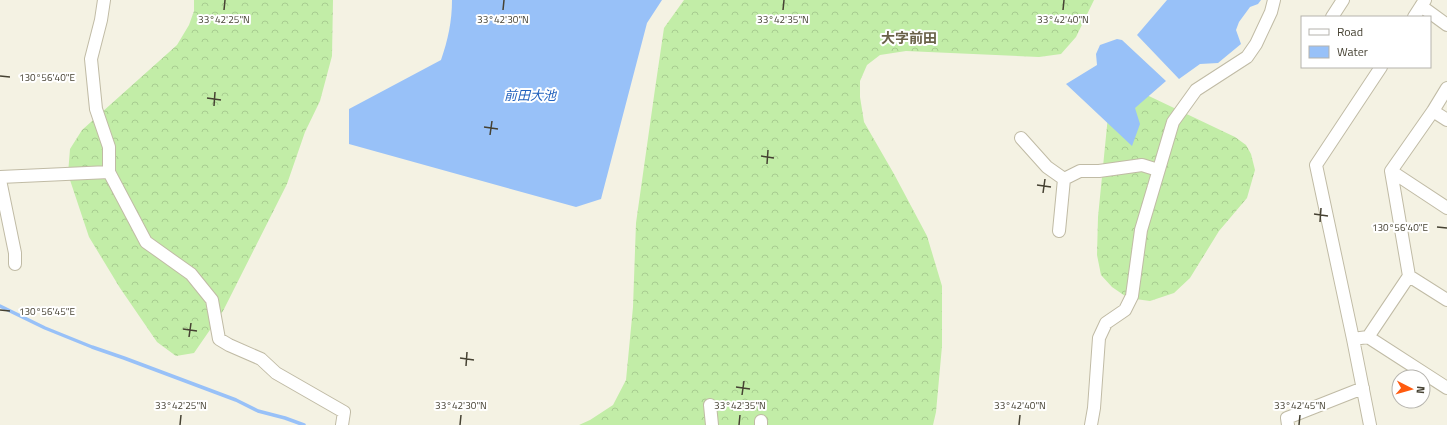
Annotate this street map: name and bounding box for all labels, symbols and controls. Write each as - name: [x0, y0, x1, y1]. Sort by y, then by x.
- text: 33°42'25"N: [198, 12, 250, 27]
- text: 33°42'30"N: [477, 12, 529, 27]
- text: 33°42'35"N: [757, 12, 809, 27]
- text: 33°42'40"N: [1037, 12, 1089, 27]
- legend: [1301, 16, 1431, 68]
- text: Road: [1337, 22, 1363, 41]
- district label: 大字前田: [881, 27, 937, 48]
- text: Water: [1337, 42, 1368, 61]
- text: 130°56'40"E: [19, 70, 76, 85]
- water label: 前田大池: [504, 85, 558, 105]
- text: 130°56'40"E: [1372, 220, 1429, 235]
- text: 130°56'45"E: [19, 304, 76, 319]
- north arrow: [1391, 369, 1431, 409]
- text: N: [1413, 385, 1429, 395]
- text: 33°42'25"N: [155, 398, 207, 413]
- text: 33°42'30"N: [435, 398, 487, 413]
- text: 33°42'35"N: [714, 398, 766, 413]
- text: 33°42'40"N: [994, 398, 1046, 413]
- text: 33°42'45"N: [1274, 398, 1326, 413]

